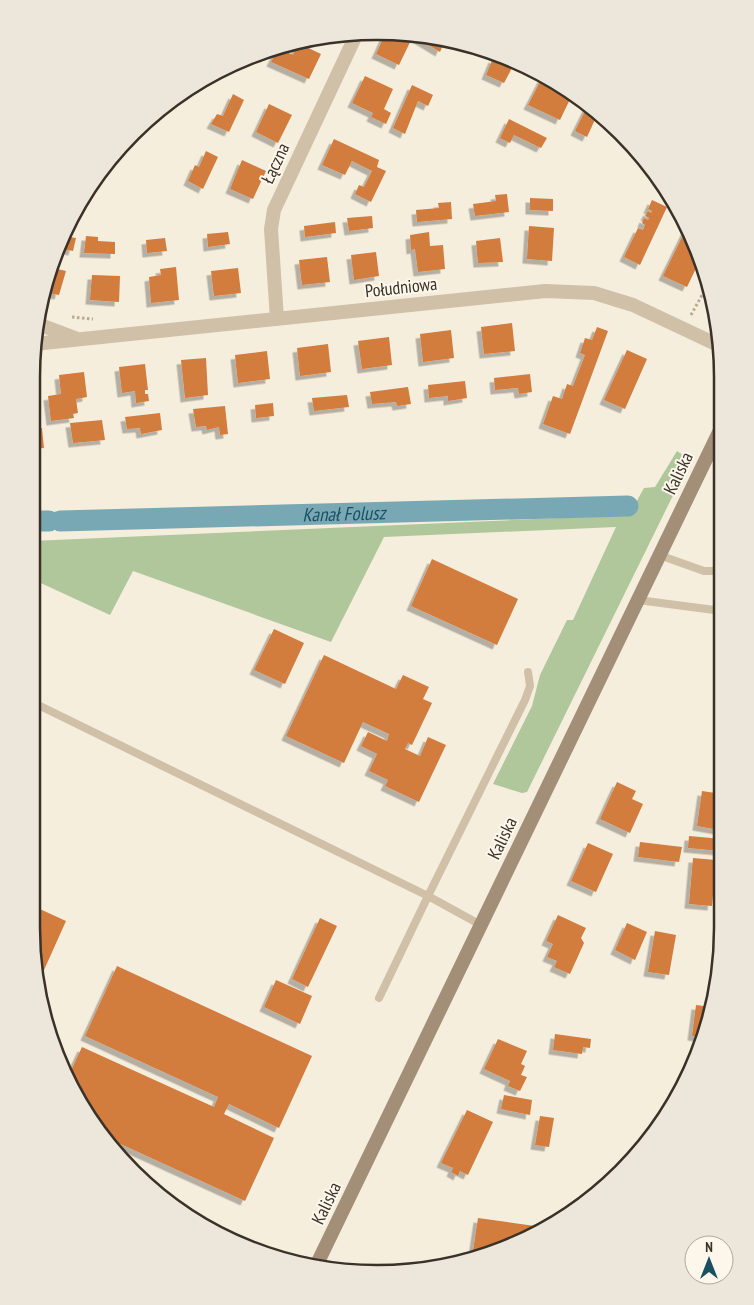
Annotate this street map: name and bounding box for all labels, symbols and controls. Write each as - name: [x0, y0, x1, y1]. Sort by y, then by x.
- street label: Łączna: [256, 139, 294, 187]
- street label: Południowa: [364, 272, 438, 302]
- street label: Kaliska: [658, 448, 698, 498]
- water label: Kanał Folusz: [302, 500, 388, 527]
- street label: Kaliska: [482, 813, 522, 863]
- street label: Kaliska: [306, 1178, 346, 1228]
- north arrow: [684, 1235, 734, 1285]
- text: N: [705, 1238, 713, 1256]

